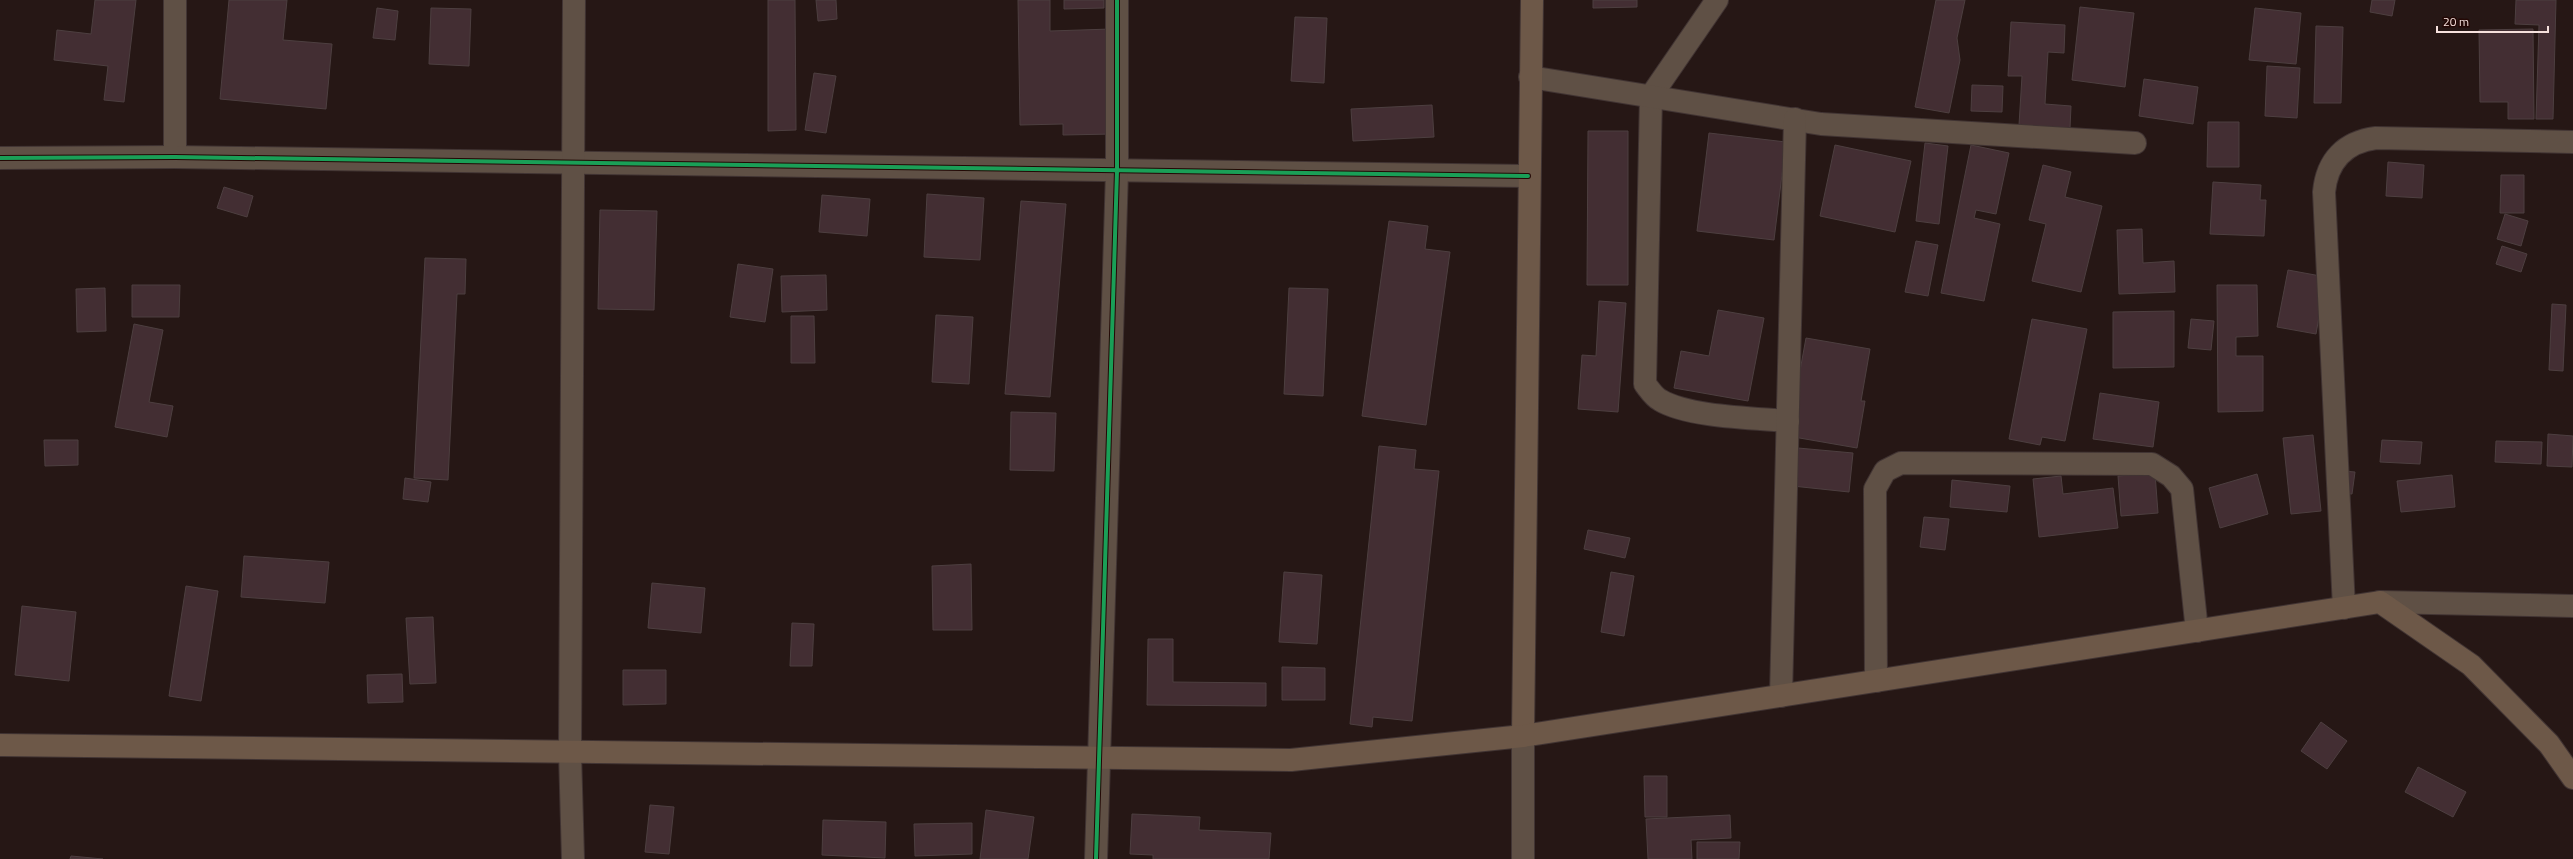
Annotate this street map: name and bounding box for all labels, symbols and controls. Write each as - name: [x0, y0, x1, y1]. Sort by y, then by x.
- scale bar: [2437, 8, 2548, 34]
- text: 20 m: [2443, 12, 2469, 31]

